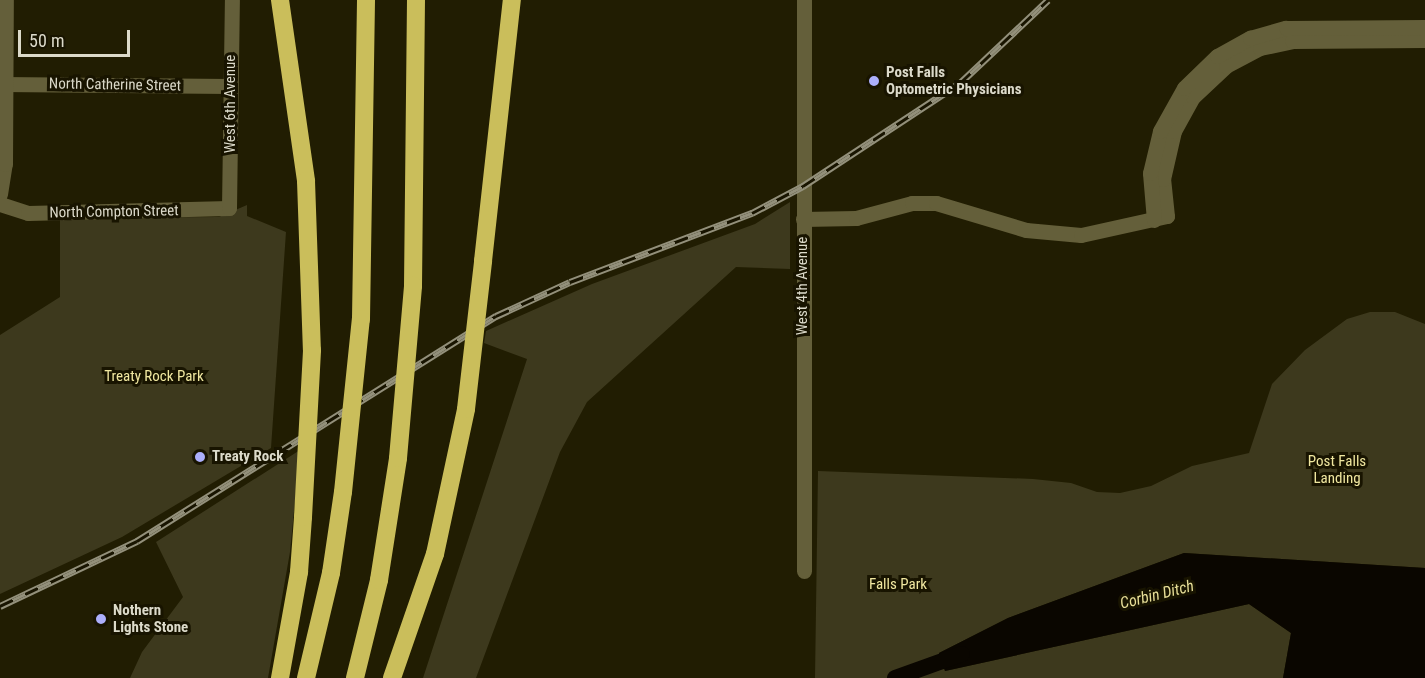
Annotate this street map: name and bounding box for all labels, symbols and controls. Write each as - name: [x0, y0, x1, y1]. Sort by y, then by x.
- scale bar: [21, 18, 134, 56]
- text: 50 m: [29, 30, 64, 51]
- street label: West 6th Avenue: [222, 55, 240, 153]
- place label: Post Falls Optometric Physicians: [886, 63, 1021, 98]
- marker: Post Falls Optometric Physicians: [867, 74, 881, 88]
- street label: North Catherine Street: [49, 75, 181, 95]
- street label: North Compton Street: [49, 202, 179, 222]
- street label: West 4th Avenue: [794, 237, 812, 335]
- park label: Treaty Rock Park: [104, 368, 204, 386]
- place label: Treaty Rock: [212, 448, 283, 466]
- marker: Treaty Rock: [193, 450, 207, 464]
- park label: Post Falls Landing: [1308, 452, 1366, 487]
- park label: Falls Park: [869, 576, 927, 594]
- water label: Corbin Ditch: [1118, 577, 1196, 613]
- place label: Nothern Lights Stone: [113, 601, 188, 636]
- marker: Nothern Lights Stone: [94, 612, 108, 626]

